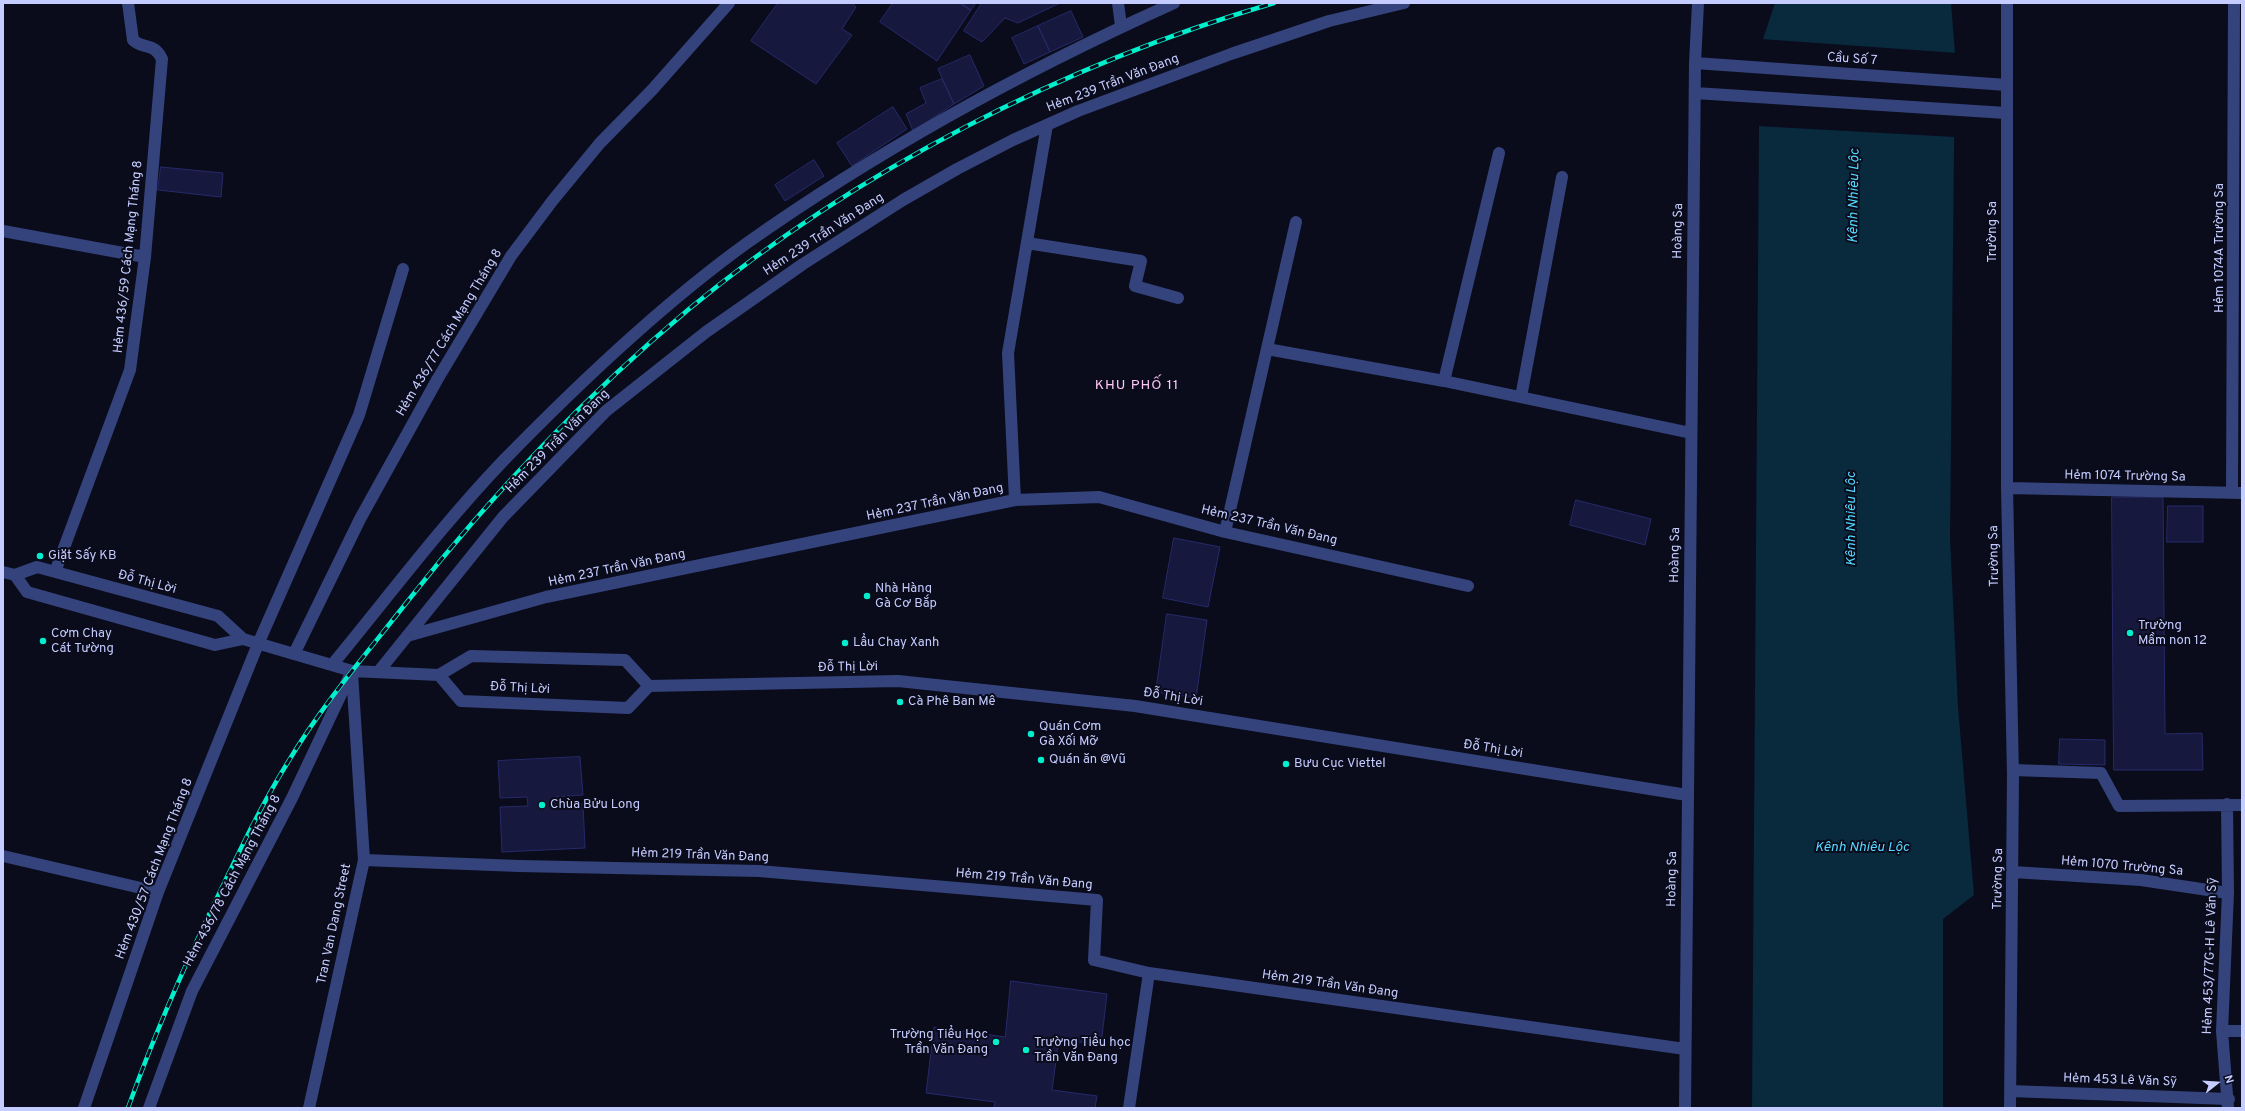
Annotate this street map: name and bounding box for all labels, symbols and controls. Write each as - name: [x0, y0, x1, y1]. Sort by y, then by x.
- street label: Cầu Số 7: [1826, 50, 1878, 70]
- street label: Hẻm 239 Trần Văn Đang: [1045, 52, 1181, 116]
- water label: Kênh Nhiêu Lộc: [1846, 149, 1864, 243]
- street label: Hẻm 436/59 Cách Mạng Tháng 8: [111, 160, 147, 354]
- street label: Hẻm 1074A Trường Sa: [2212, 183, 2228, 313]
- street label: Hẻm 239 Trần Văn Đang: [761, 190, 887, 280]
- street label: Trường Sa: [1985, 201, 2001, 263]
- street label: Hoàng Sa: [1671, 203, 1687, 259]
- street label: Hẻm 436/77 Cách Mạng Tháng 8: [394, 247, 506, 419]
- district label: KHU PHỐ 11: [1095, 378, 1179, 394]
- street label: Hẻm 239 Trần Văn Đang: [503, 387, 613, 497]
- street label: Hẻm 1074 Trường Sa: [2064, 468, 2186, 486]
- water label: Kênh Nhiêu Lộc: [1844, 472, 1860, 566]
- street label: Hẻm 237 Trần Văn Đang: [865, 481, 1005, 525]
- street label: Hẻm 237 Trần Văn Đang: [1199, 503, 1339, 549]
- street label: Trường Sa: [1987, 525, 2003, 587]
- street label: Hoàng Sa: [1668, 527, 1684, 583]
- street label: Hẻm 237 Trần Văn Đang: [547, 547, 687, 591]
- place label: Giặt Sấy KB: [48, 548, 116, 564]
- marker: Giặt Sấy KB: [35, 551, 45, 561]
- street label: Đỗ Thị Lời: [116, 568, 178, 598]
- place label: Nhà Hàng Gà Cơ Bắp: [875, 581, 937, 612]
- marker: Nhà Hàng Gà Cơ Bắp: [862, 591, 872, 601]
- place label: Trường Mầm non 12: [2138, 618, 2207, 649]
- place label: Cơm Chay Cát Tường: [51, 626, 114, 657]
- marker: Trường Mầm non 12: [2125, 628, 2135, 638]
- place label: Lẩu Chay Xanh: [853, 635, 939, 651]
- marker: Cơm Chay Cát Tường: [38, 636, 48, 646]
- marker: Lẩu Chay Xanh: [840, 638, 850, 648]
- street label: Đỗ Thị Lời: [818, 660, 878, 676]
- street label: Đỗ Thị Lời: [490, 680, 550, 698]
- street label: Đỗ Thị Lời: [1142, 686, 1204, 710]
- place label: Cà Phê Ban Mê: [908, 694, 996, 710]
- marker: Cà Phê Ban Mê: [895, 697, 905, 707]
- place label: Quán Cơm Gà Xối Mỡ: [1039, 719, 1101, 750]
- marker: Quán Cơm Gà Xối Mỡ: [1026, 729, 1036, 739]
- street label: Đỗ Thị Lời: [1462, 738, 1524, 762]
- place label: Quán ăn @Vũ: [1049, 752, 1126, 768]
- marker: Quán ăn @Vũ: [1036, 755, 1046, 765]
- place label: Bưu Cục Viettel: [1294, 756, 1386, 772]
- marker: Bưu Cục Viettel: [1281, 759, 1291, 769]
- street label: Hẻm 430/57 Cách Mạng Tháng 8: [113, 776, 197, 962]
- street label: Hẻm 436/78 Cách Mạng Tháng 8: [181, 792, 285, 970]
- place label: Chùa Bửu Long: [550, 797, 640, 813]
- marker: Chùa Bửu Long: [537, 800, 547, 810]
- water label: Kênh Nhiêu Lộc: [1815, 840, 1909, 856]
- street label: Hẻm 219 Trần Văn Ðang: [631, 846, 769, 866]
- street label: Trường Sa: [1991, 848, 2007, 910]
- street label: Hoàng Sa: [1665, 851, 1681, 907]
- street label: Hẻm 1070 Trường Sa: [2060, 854, 2184, 880]
- street label: Tran Van Dang Street: [315, 862, 355, 986]
- street label: Hẻm 219 Trần Văn Ðang: [955, 866, 1093, 894]
- street label: Hẻm 453/77G-H Lê Văn Sỹ: [2200, 877, 2222, 1035]
- street label: Hẻm 219 Trần Văn Ðang: [1261, 968, 1399, 1002]
- place label: Trường Tiểu Học Trần Văn Đang: [890, 1027, 988, 1058]
- place label: Trường Tiểu học Trần Văn Đang: [1034, 1035, 1131, 1066]
- marker: Trường Tiểu Học Trần Văn Đang: [991, 1037, 1001, 1047]
- marker: Trường Tiểu học Trần Văn Đang: [1021, 1045, 1031, 1055]
- north arrow: [2197, 1063, 2237, 1103]
- street label: Hẻm 453 Lê Văn Sỹ: [2063, 1071, 2177, 1091]
- text: N: [2221, 1074, 2236, 1085]

